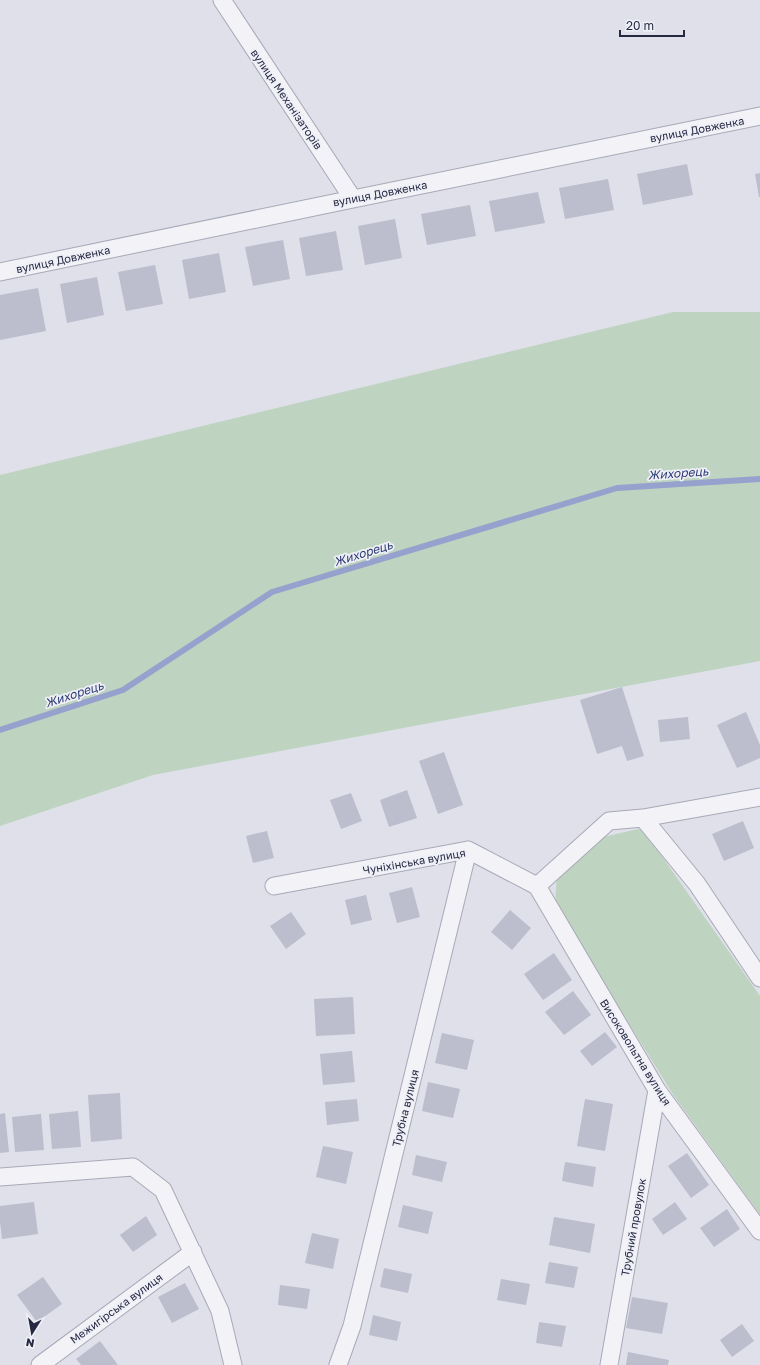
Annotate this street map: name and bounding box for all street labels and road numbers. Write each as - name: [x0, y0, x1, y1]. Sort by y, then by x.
- street label: вулиця Механізаторів: [249, 46, 325, 152]
- street label: вулиця Довженка: [649, 113, 745, 145]
- street label: вулиця Довженка: [332, 177, 428, 209]
- street label: вулиця Довженка: [15, 243, 111, 275]
- street label: Чуніхінська вулиця: [362, 846, 466, 876]
- street label: Високовольтна вулиця: [598, 996, 674, 1108]
- street label: Трубна вулиця: [389, 1068, 421, 1148]
- street label: Трубний провулок: [618, 1176, 648, 1277]
- street label: Межигірська вулиця: [67, 1270, 165, 1346]

